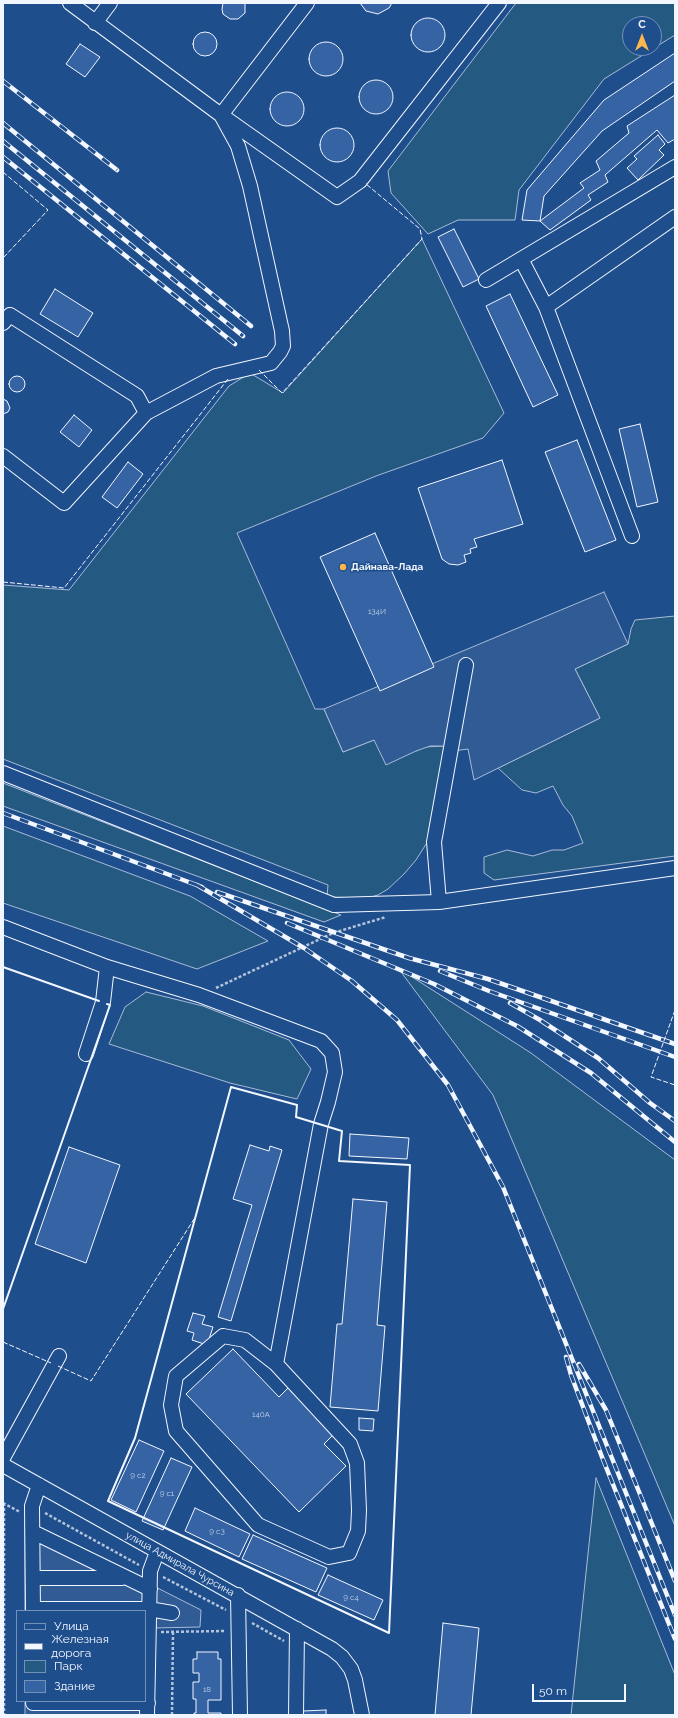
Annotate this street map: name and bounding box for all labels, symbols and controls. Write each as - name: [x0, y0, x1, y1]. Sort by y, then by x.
- north arrow: [622, 16, 662, 56]
- text: С: [638, 18, 646, 31]
- place label: Дайнава-Лада: [351, 561, 423, 573]
- marker: Дайнава-Лада: [338, 562, 348, 572]
- house number: 134И: [368, 607, 386, 617]
- house number: 140А: [252, 1410, 270, 1420]
- house number: 9 с2: [130, 1471, 146, 1481]
- house number: 9 с1: [160, 1489, 174, 1499]
- house number: 9 с3: [209, 1527, 225, 1537]
- street label: улица Адмирала Чурсина: [124, 1529, 236, 1599]
- house number: 9 с4: [343, 1593, 359, 1603]
- legend: [16, 1610, 146, 1702]
- text: Улица: [54, 1619, 89, 1633]
- text: Железная дорога: [51, 1632, 109, 1660]
- text: Парк: [54, 1659, 83, 1673]
- scale bar: [534, 1676, 628, 1702]
- text: Здание: [54, 1679, 95, 1693]
- text: 50 m: [539, 1684, 567, 1698]
- house number: 18: [203, 1685, 211, 1695]

